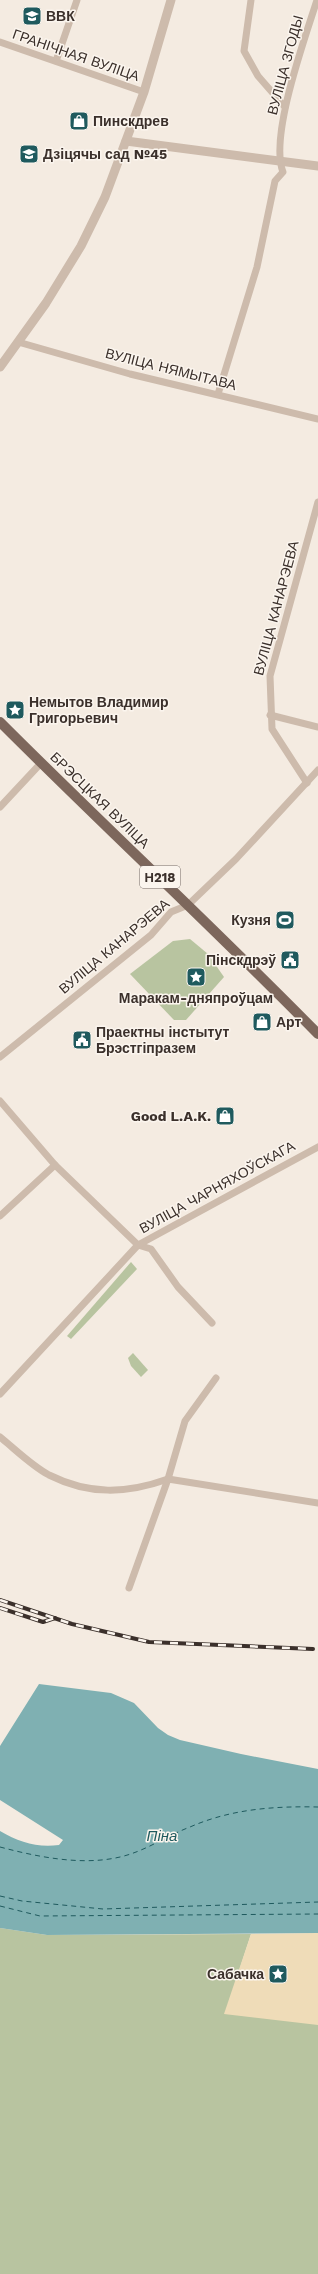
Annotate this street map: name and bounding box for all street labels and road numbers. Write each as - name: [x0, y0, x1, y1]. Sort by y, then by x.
- street label: ВУЛІЦА ЗГОДЫ: [264, 13, 306, 117]
- street label: ГРАНІЧНАЯ ВУЛІЦА: [10, 26, 142, 84]
- street label: ВУЛІЦА НЯМЫТАВА: [104, 345, 239, 393]
- street label: ВУЛІЦА КАНАРЭЕВА: [250, 538, 302, 677]
- street label: БРЭСЦКАЯ ВУЛІЦА: [47, 749, 153, 852]
- road number: Н218: [140, 866, 180, 888]
- street label: ВУЛІЦА КАНАРЭЕВА: [56, 895, 173, 997]
- street label: ВУЛІЦА ЧАРНЯХОЎСКАГА: [136, 1136, 298, 1236]

